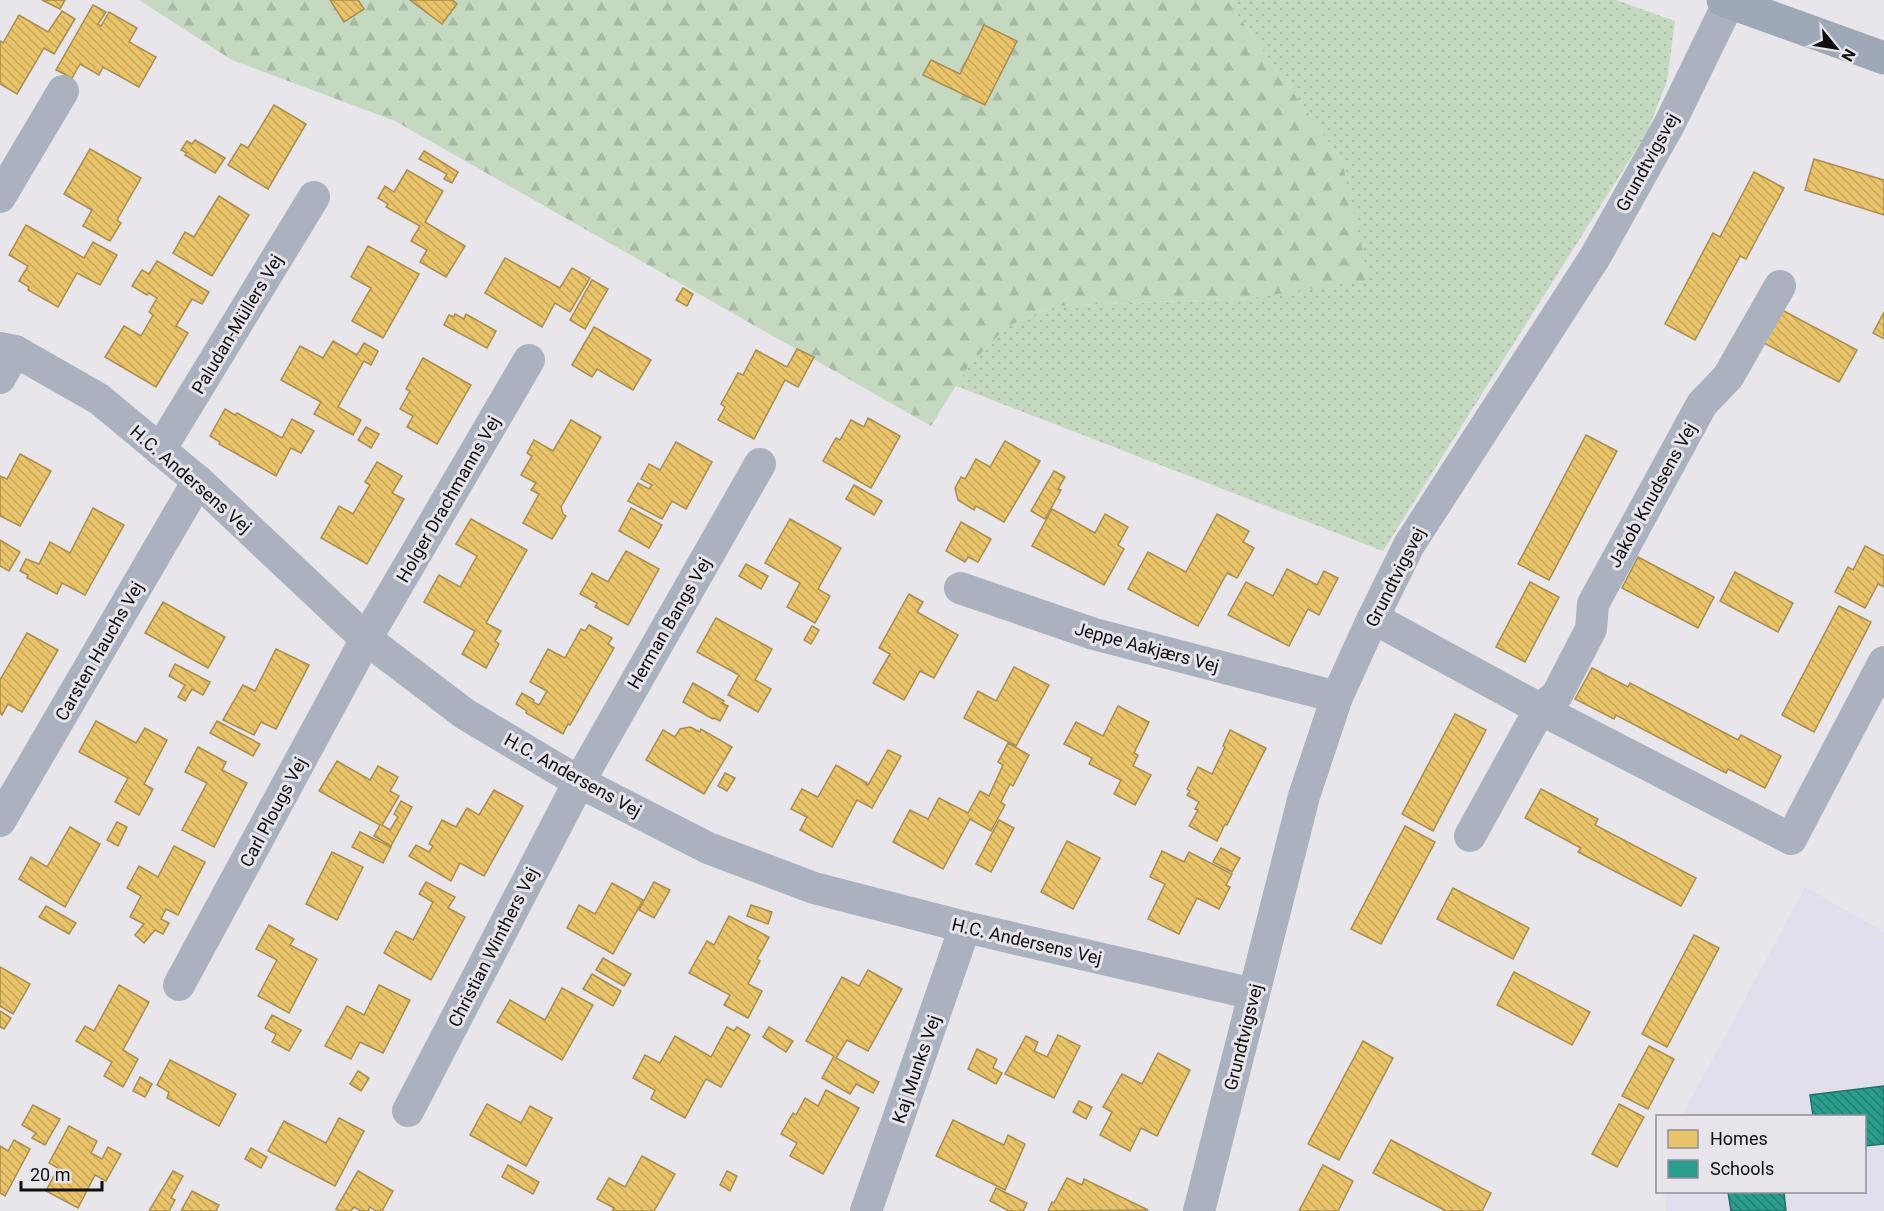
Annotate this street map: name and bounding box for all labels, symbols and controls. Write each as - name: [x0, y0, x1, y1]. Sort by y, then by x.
- north arrow: [1806, 18, 1866, 78]
- text: N: [1838, 46, 1860, 65]
- street label: Grundtvigsvej: [1611, 109, 1683, 215]
- street label: Paludan-Müllers Vej: [187, 250, 287, 398]
- street label: Holger Drachmanns Vej: [392, 412, 504, 586]
- street label: Jakob Knudsens Vej: [1603, 419, 1701, 571]
- street label: H.C. Andersens Vej: [126, 421, 256, 537]
- street label: Grundtvigsvej: [1361, 524, 1429, 630]
- street label: Herman Bangs Vej: [623, 554, 715, 692]
- street label: Carsten Hauchs Vej: [51, 578, 147, 724]
- street label: Jeppe Aakjærs Vej: [1072, 618, 1222, 676]
- street label: H.C. Andersens Vej: [501, 729, 645, 821]
- street label: Carl Plougs Vej: [235, 754, 311, 870]
- street label: Christian Winthers Vej: [444, 864, 542, 1030]
- street label: H.C. Andersens Vej: [950, 914, 1104, 968]
- street label: Grundtvigsvej: [1220, 981, 1266, 1093]
- street label: Kaj Munks Vej: [888, 1012, 944, 1126]
- legend: [1656, 1115, 1866, 1193]
- text: Homes: [1710, 1128, 1768, 1149]
- scale bar: [21, 1154, 102, 1192]
- text: Schools: [1710, 1158, 1774, 1179]
- text: 20 m: [30, 1164, 70, 1185]

